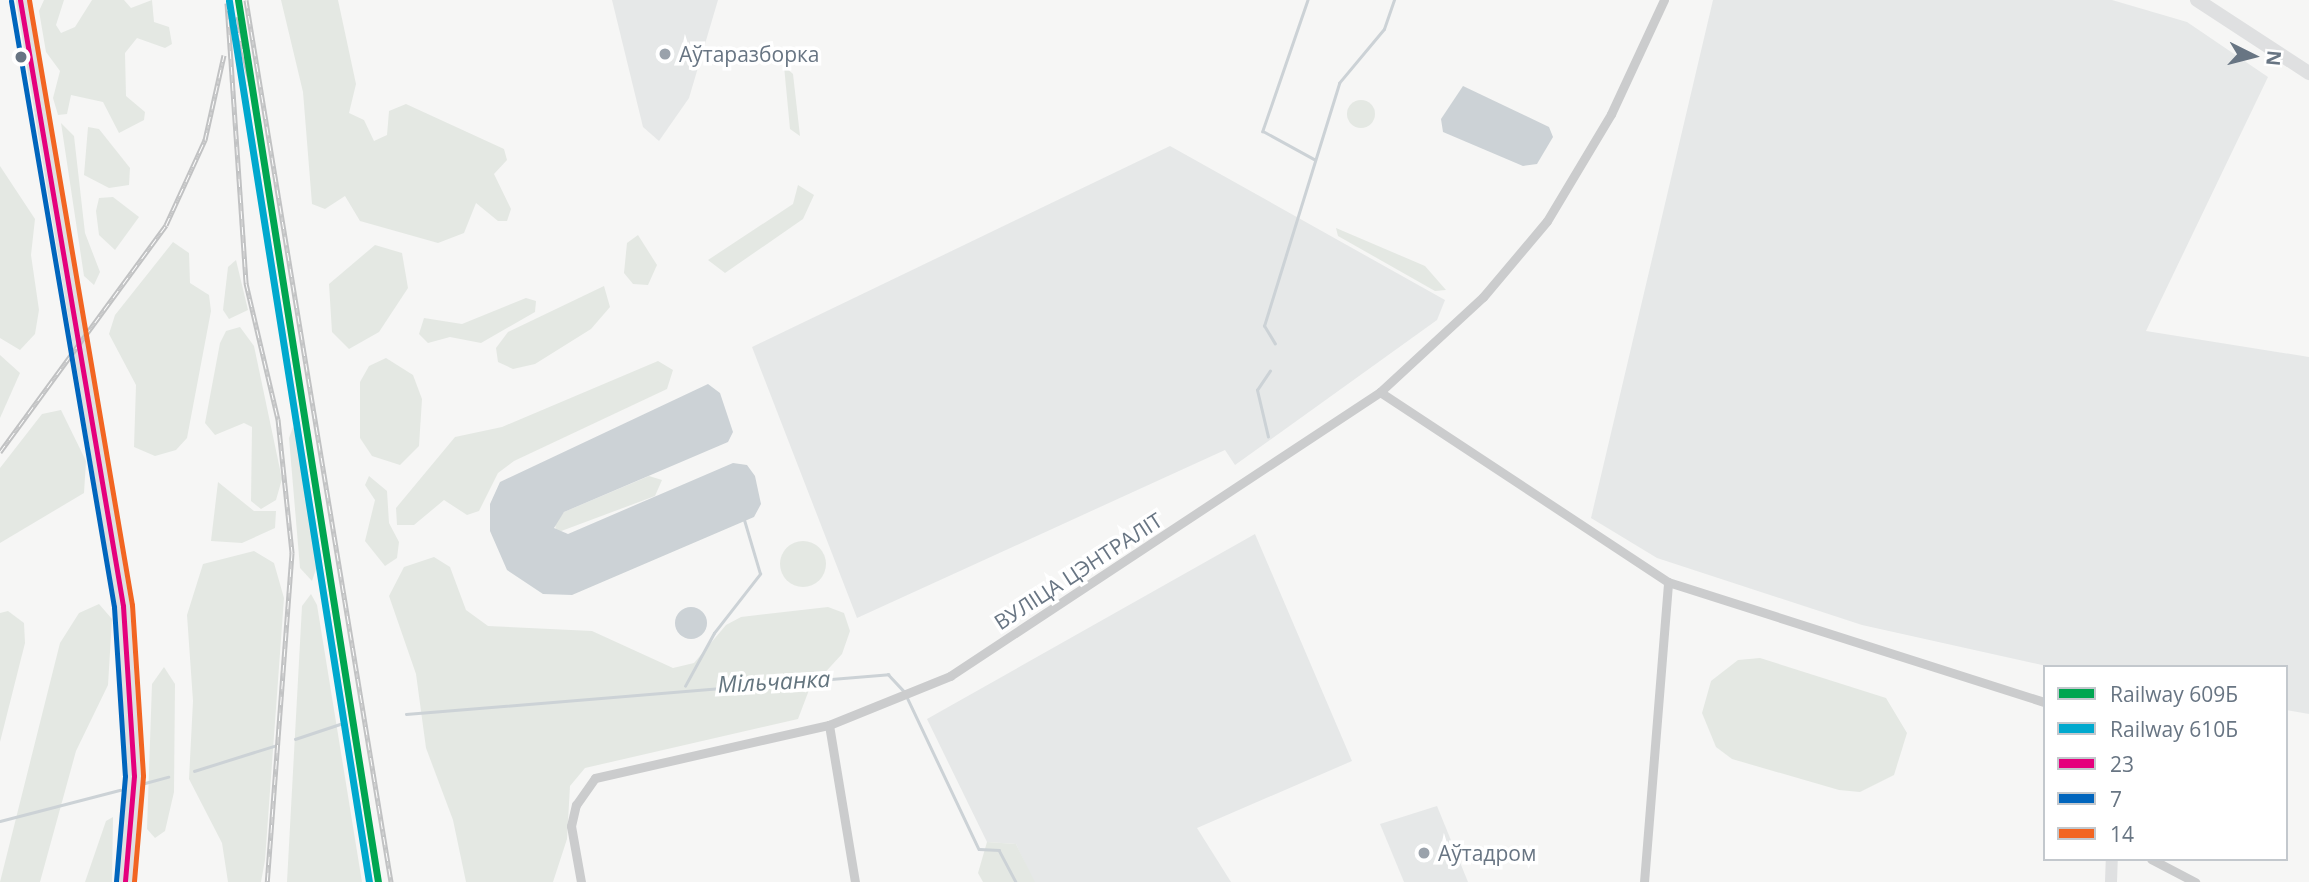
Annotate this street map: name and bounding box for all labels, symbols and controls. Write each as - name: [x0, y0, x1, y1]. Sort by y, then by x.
- north arrow: [2218, 21, 2288, 91]
- place label: Аўтаразборка: [679, 41, 820, 67]
- marker: Аўтаразборка: [657, 46, 673, 62]
- text: N: [2260, 49, 2288, 67]
- unlabelled marker: [14, 50, 28, 64]
- street label: ВУЛІЦА ЦЭНТРАЛІТ: [989, 507, 1167, 635]
- water label: Мільчанка: [717, 664, 831, 698]
- legend: [2043, 665, 2288, 861]
- text: Railway 609Б: [2110, 680, 2238, 708]
- text: Railway 610Б: [2110, 715, 2238, 743]
- text: 23: [2110, 750, 2134, 778]
- text: 7: [2110, 785, 2122, 813]
- text: 14: [2110, 820, 2134, 848]
- place label: Аўтадром: [1438, 840, 1536, 866]
- marker: Аўтадром: [1416, 845, 1432, 861]

